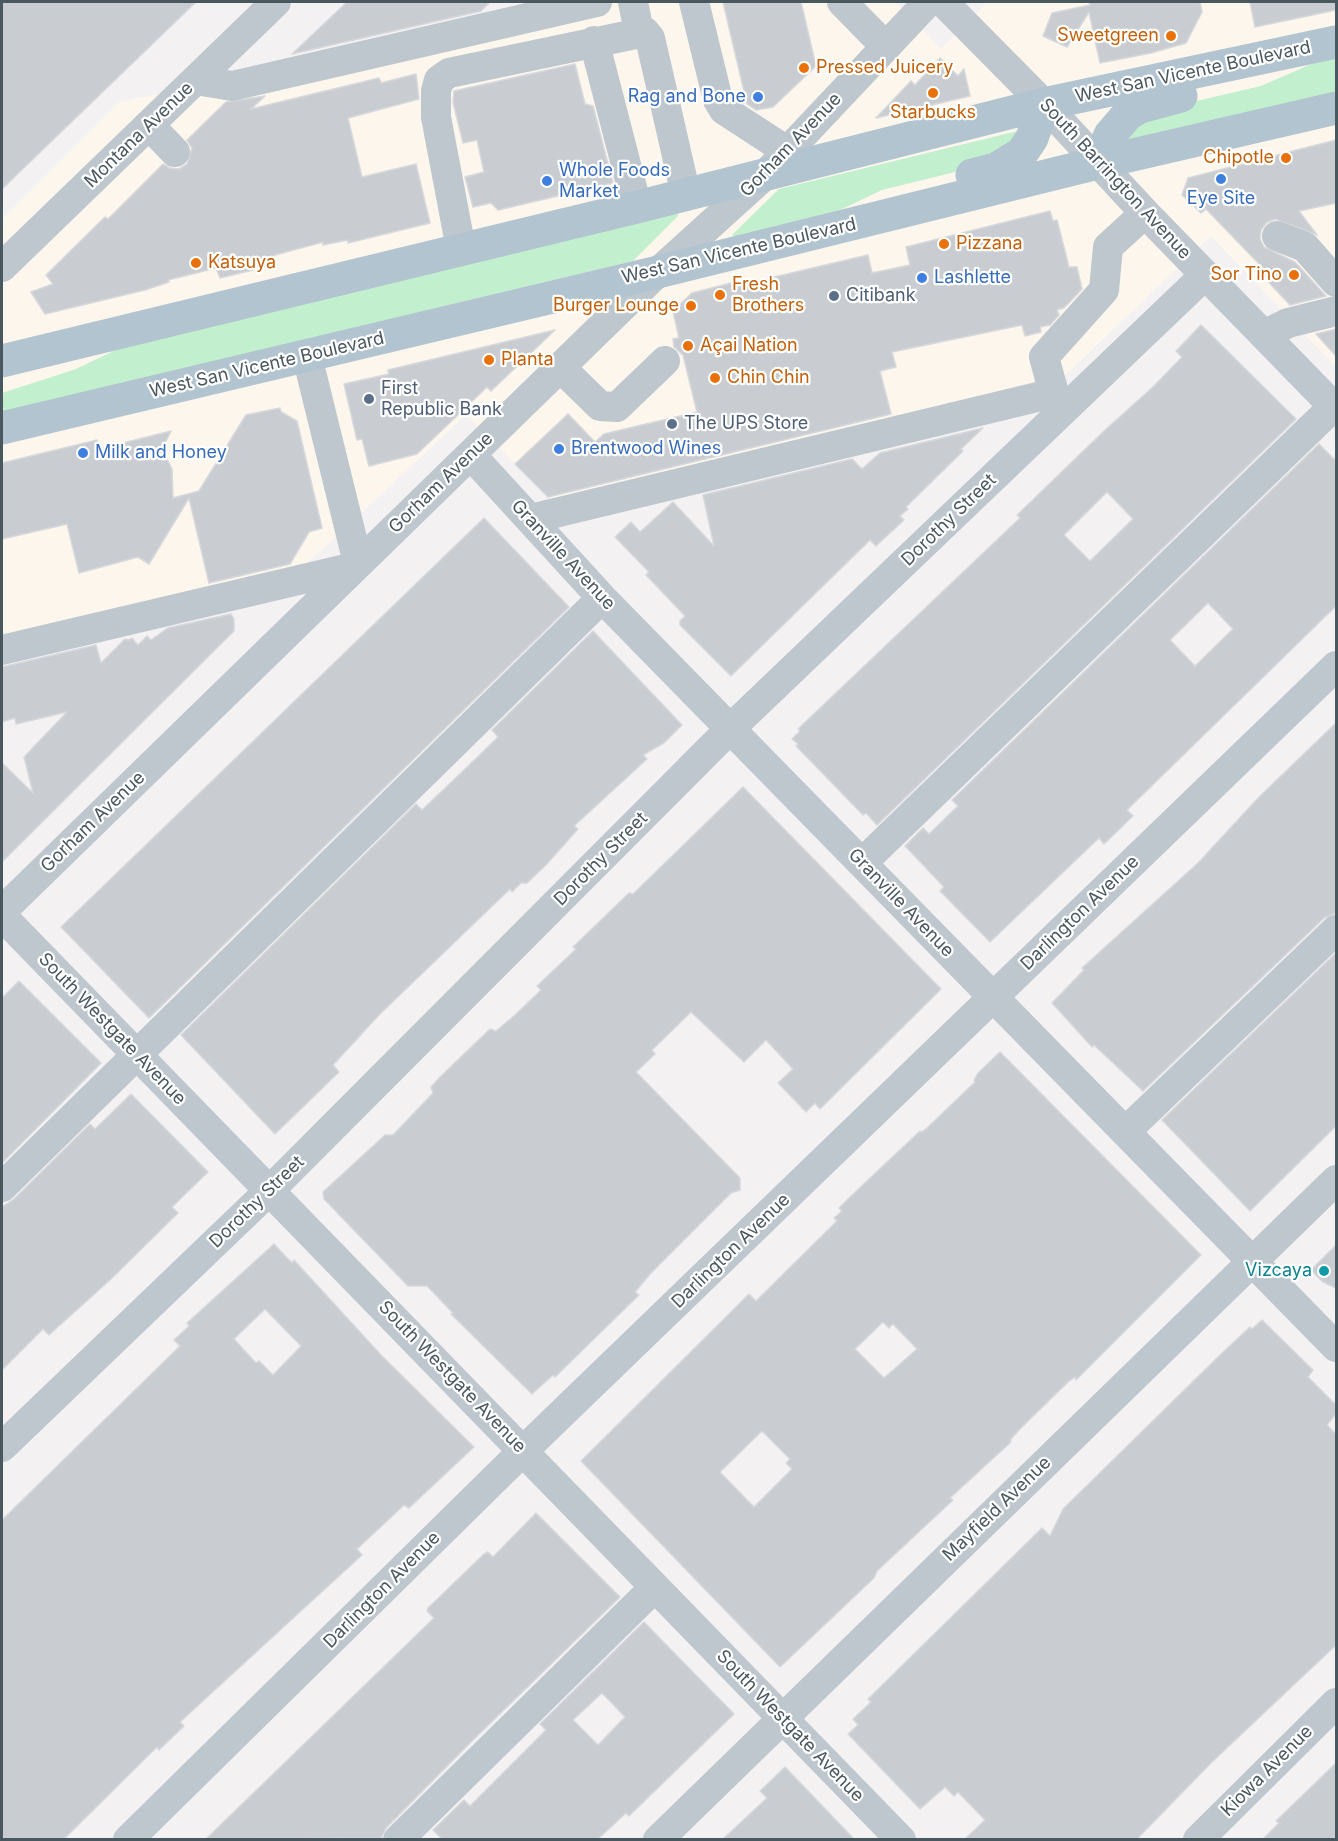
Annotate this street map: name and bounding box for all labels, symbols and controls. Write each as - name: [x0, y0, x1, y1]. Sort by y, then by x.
- place label: Sweetgreen: [1057, 25, 1159, 47]
- marker: Sweetgreen: [1164, 29, 1178, 43]
- street label: West San Vicente Boulevard: [1073, 36, 1313, 108]
- place label: Pressed Juicery: [816, 57, 953, 79]
- marker: Pressed Juicery: [797, 61, 811, 75]
- street label: Montana Avenue: [80, 78, 198, 192]
- place label: Rag and Bone: [628, 86, 746, 108]
- marker: Starbucks: [926, 86, 940, 100]
- street label: Gorham Avenue: [736, 89, 846, 201]
- marker: Rag and Bone: [751, 90, 765, 104]
- street label: South Barrington Avenue: [1035, 94, 1195, 264]
- place label: Starbucks: [890, 102, 976, 124]
- place label: Chipotle: [1203, 147, 1274, 169]
- marker: Chipotle: [1279, 151, 1293, 165]
- place label: Whole Foods Market: [559, 160, 670, 202]
- marker: Eye Site: [1214, 172, 1228, 186]
- marker: Whole Foods Market: [540, 174, 554, 188]
- place label: Eye Site: [1187, 188, 1255, 210]
- street label: West San Vicente Boulevard: [620, 213, 858, 289]
- place label: Pizzana: [956, 233, 1023, 255]
- marker: Pizzana: [937, 237, 951, 251]
- place label: Katsuya: [208, 252, 276, 274]
- marker: Katsuya: [189, 256, 203, 270]
- place label: Sor Tino: [1210, 264, 1282, 286]
- place label: Lashlette: [934, 267, 1011, 289]
- marker: Sor Tino: [1287, 268, 1301, 282]
- marker: Lashlette: [915, 271, 929, 285]
- place label: Fresh Brothers: [732, 274, 804, 316]
- place label: Citibank: [846, 285, 916, 307]
- marker: Fresh Brothers: [713, 288, 727, 302]
- marker: Citibank: [827, 289, 841, 303]
- place label: Burger Lounge: [553, 295, 679, 317]
- marker: Burger Lounge: [684, 299, 698, 313]
- street label: West San Vicente Boulevard: [148, 327, 386, 403]
- place label: Açai Nation: [700, 335, 798, 357]
- marker: Açai Nation: [681, 339, 695, 353]
- place label: Planta: [501, 349, 554, 371]
- marker: Planta: [482, 353, 496, 367]
- place label: Chin Chin: [727, 367, 810, 389]
- marker: Chin Chin: [708, 371, 722, 385]
- place label: First Republic Bank: [381, 378, 502, 420]
- marker: First Republic Bank: [362, 392, 376, 406]
- place label: The UPS Store: [684, 413, 808, 435]
- marker: The UPS Store: [665, 417, 679, 431]
- street label: Gorham Avenue: [385, 428, 497, 538]
- place label: Brentwood Wines: [571, 438, 721, 460]
- place label: Milk and Honey: [95, 442, 227, 464]
- marker: Brentwood Wines: [552, 442, 566, 456]
- marker: Milk and Honey: [76, 446, 90, 460]
- street label: Dorothy Street: [897, 469, 1001, 571]
- street label: Granville Avenue: [506, 495, 620, 615]
- street label: Gorham Avenue: [37, 767, 149, 877]
- street label: Dorothy Street: [550, 808, 652, 910]
- street label: Granville Avenue: [844, 844, 958, 962]
- street label: Darlington Avenue: [1016, 851, 1144, 975]
- street label: South Westgate Avenue: [34, 949, 190, 1109]
- street label: Dorothy Street: [205, 1151, 309, 1253]
- street label: Darlington Avenue: [667, 1189, 795, 1313]
- place label: Vizcaya: [1245, 1260, 1312, 1282]
- marker: Vizcaya: [1317, 1264, 1331, 1278]
- street label: South Westgate Avenue: [374, 1297, 530, 1457]
- street label: Mayfield Avenue: [939, 1452, 1055, 1566]
- street label: Darlington Avenue: [319, 1527, 445, 1653]
- street label: South Westgate Avenue: [712, 1646, 868, 1806]
- street label: Kiowa Avenue: [1217, 1721, 1317, 1821]

